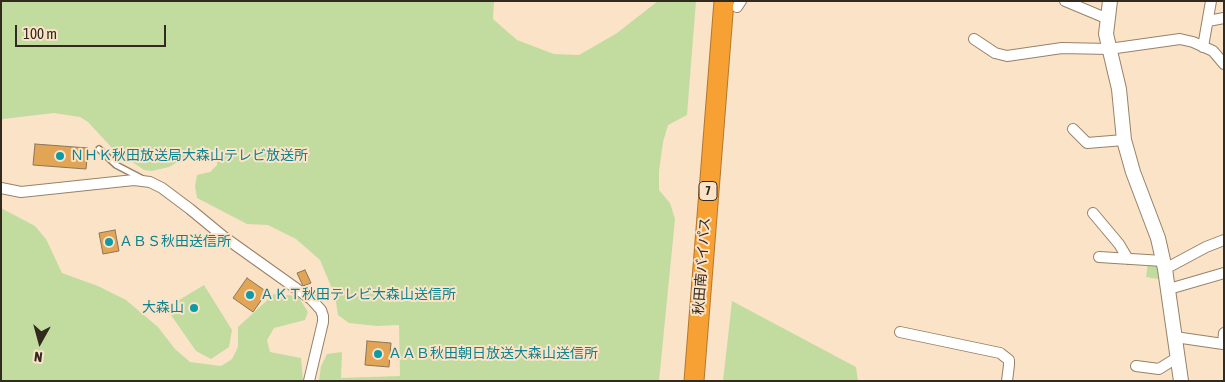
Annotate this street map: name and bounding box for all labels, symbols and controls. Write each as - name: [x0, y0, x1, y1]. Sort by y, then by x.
- scale bar: [18, 15, 169, 47]
- text: 100 m: [23, 25, 57, 42]
- place label: ＮＨＫ秋田放送局大森山テレビ放送所: [70, 148, 308, 164]
- marker: ＮＨＫ秋田放送局大森山テレビ放送所: [54, 150, 66, 162]
- road number: 7: [699, 182, 717, 200]
- street label: 秋田南バイパス: [690, 217, 714, 315]
- place label: ＡＢＳ秋田送信所: [119, 234, 231, 250]
- marker: ＡＢＳ秋田送信所: [103, 236, 115, 248]
- place label: ＡＫＴ秋田テレビ大森山送信所: [260, 287, 456, 303]
- marker: ＡＫＴ秋田テレビ大森山送信所: [244, 289, 256, 301]
- place label: 大森山: [142, 300, 184, 316]
- marker: 大森山: [188, 302, 200, 314]
- north arrow: [15, 317, 65, 367]
- place label: ＡＡＢ秋田朝日放送大森山送信所: [388, 346, 598, 362]
- text: N: [33, 348, 43, 365]
- marker: ＡＡＢ秋田朝日放送大森山送信所: [372, 348, 384, 360]

